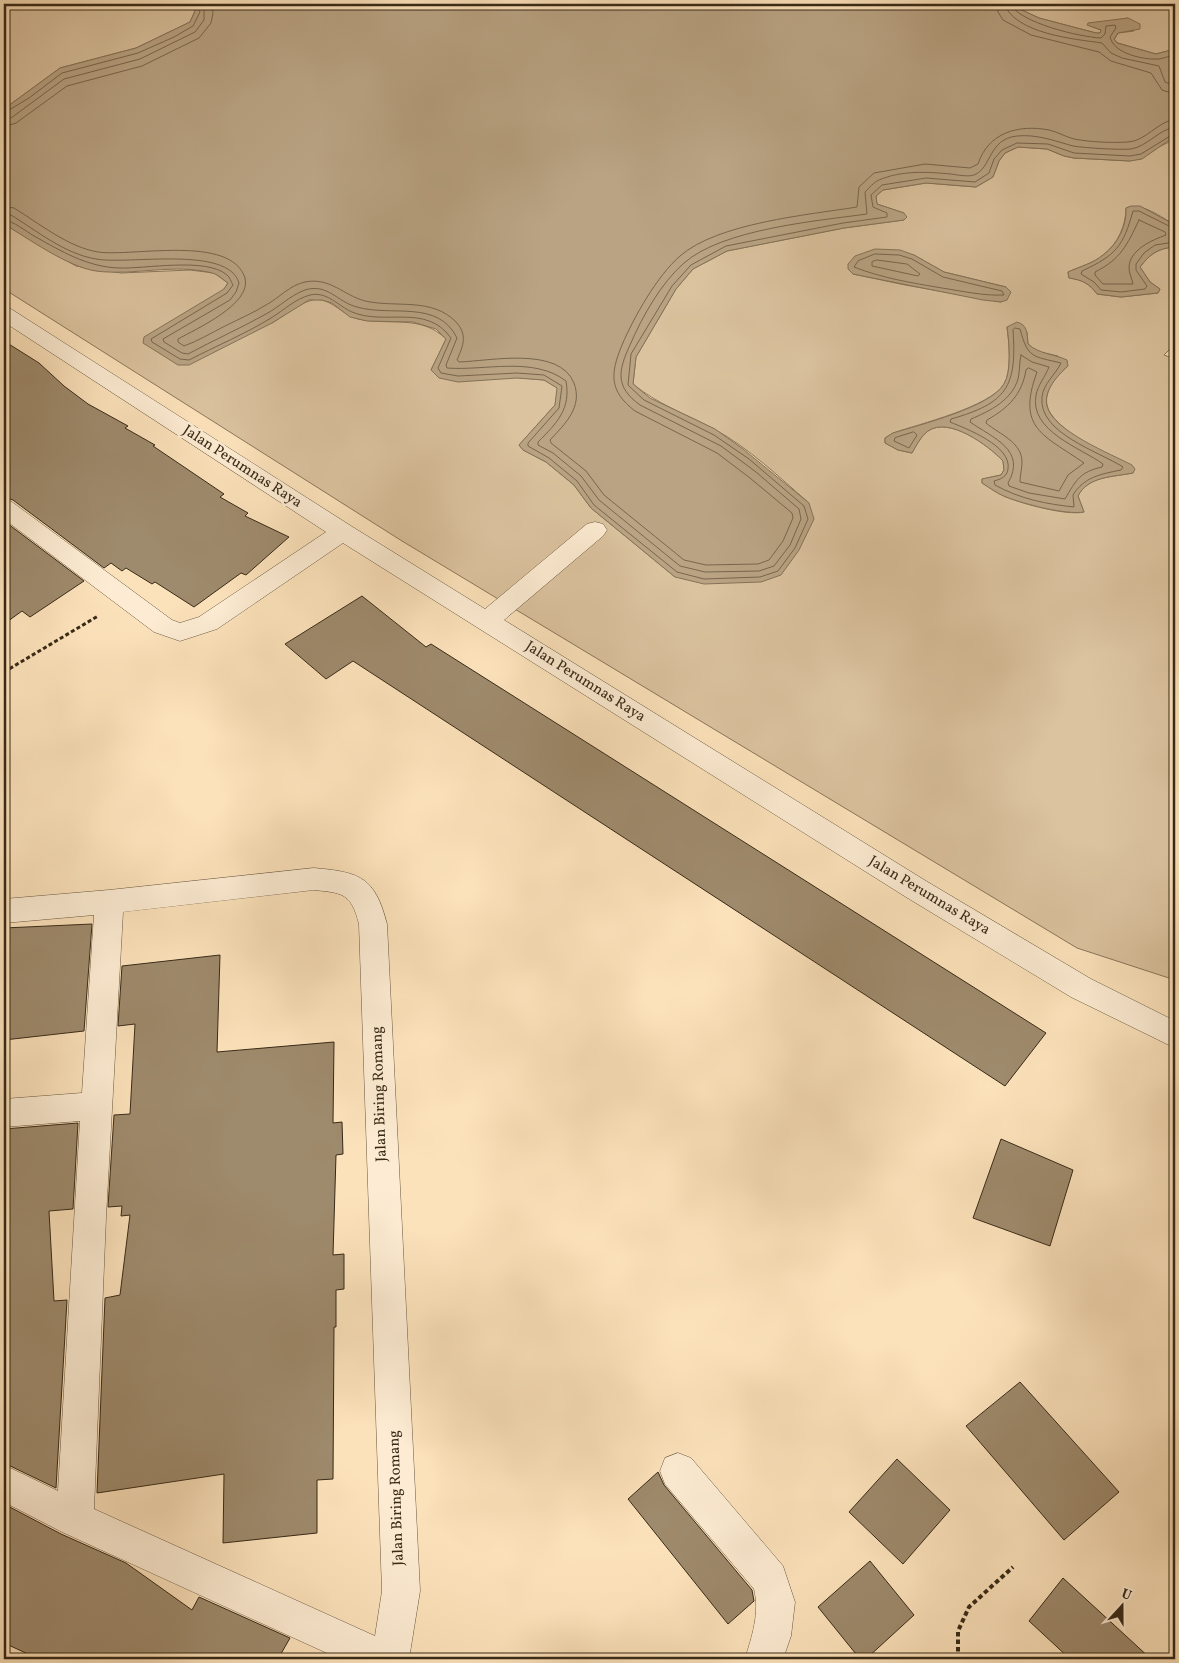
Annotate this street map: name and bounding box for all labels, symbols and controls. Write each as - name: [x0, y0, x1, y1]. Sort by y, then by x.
- street label: Jalan Perumnas Raya: [178, 420, 306, 514]
- street label: Jalan Perumnas Raya: [521, 636, 649, 728]
- street label: Jalan Perumnas Raya: [864, 851, 994, 941]
- street label: Jalan Biring Romang: [367, 1025, 393, 1162]
- street label: Jalan Biring Romang: [384, 1429, 410, 1566]
- north arrow: [1096, 1580, 1146, 1630]
- text: U: [1118, 1585, 1134, 1606]

